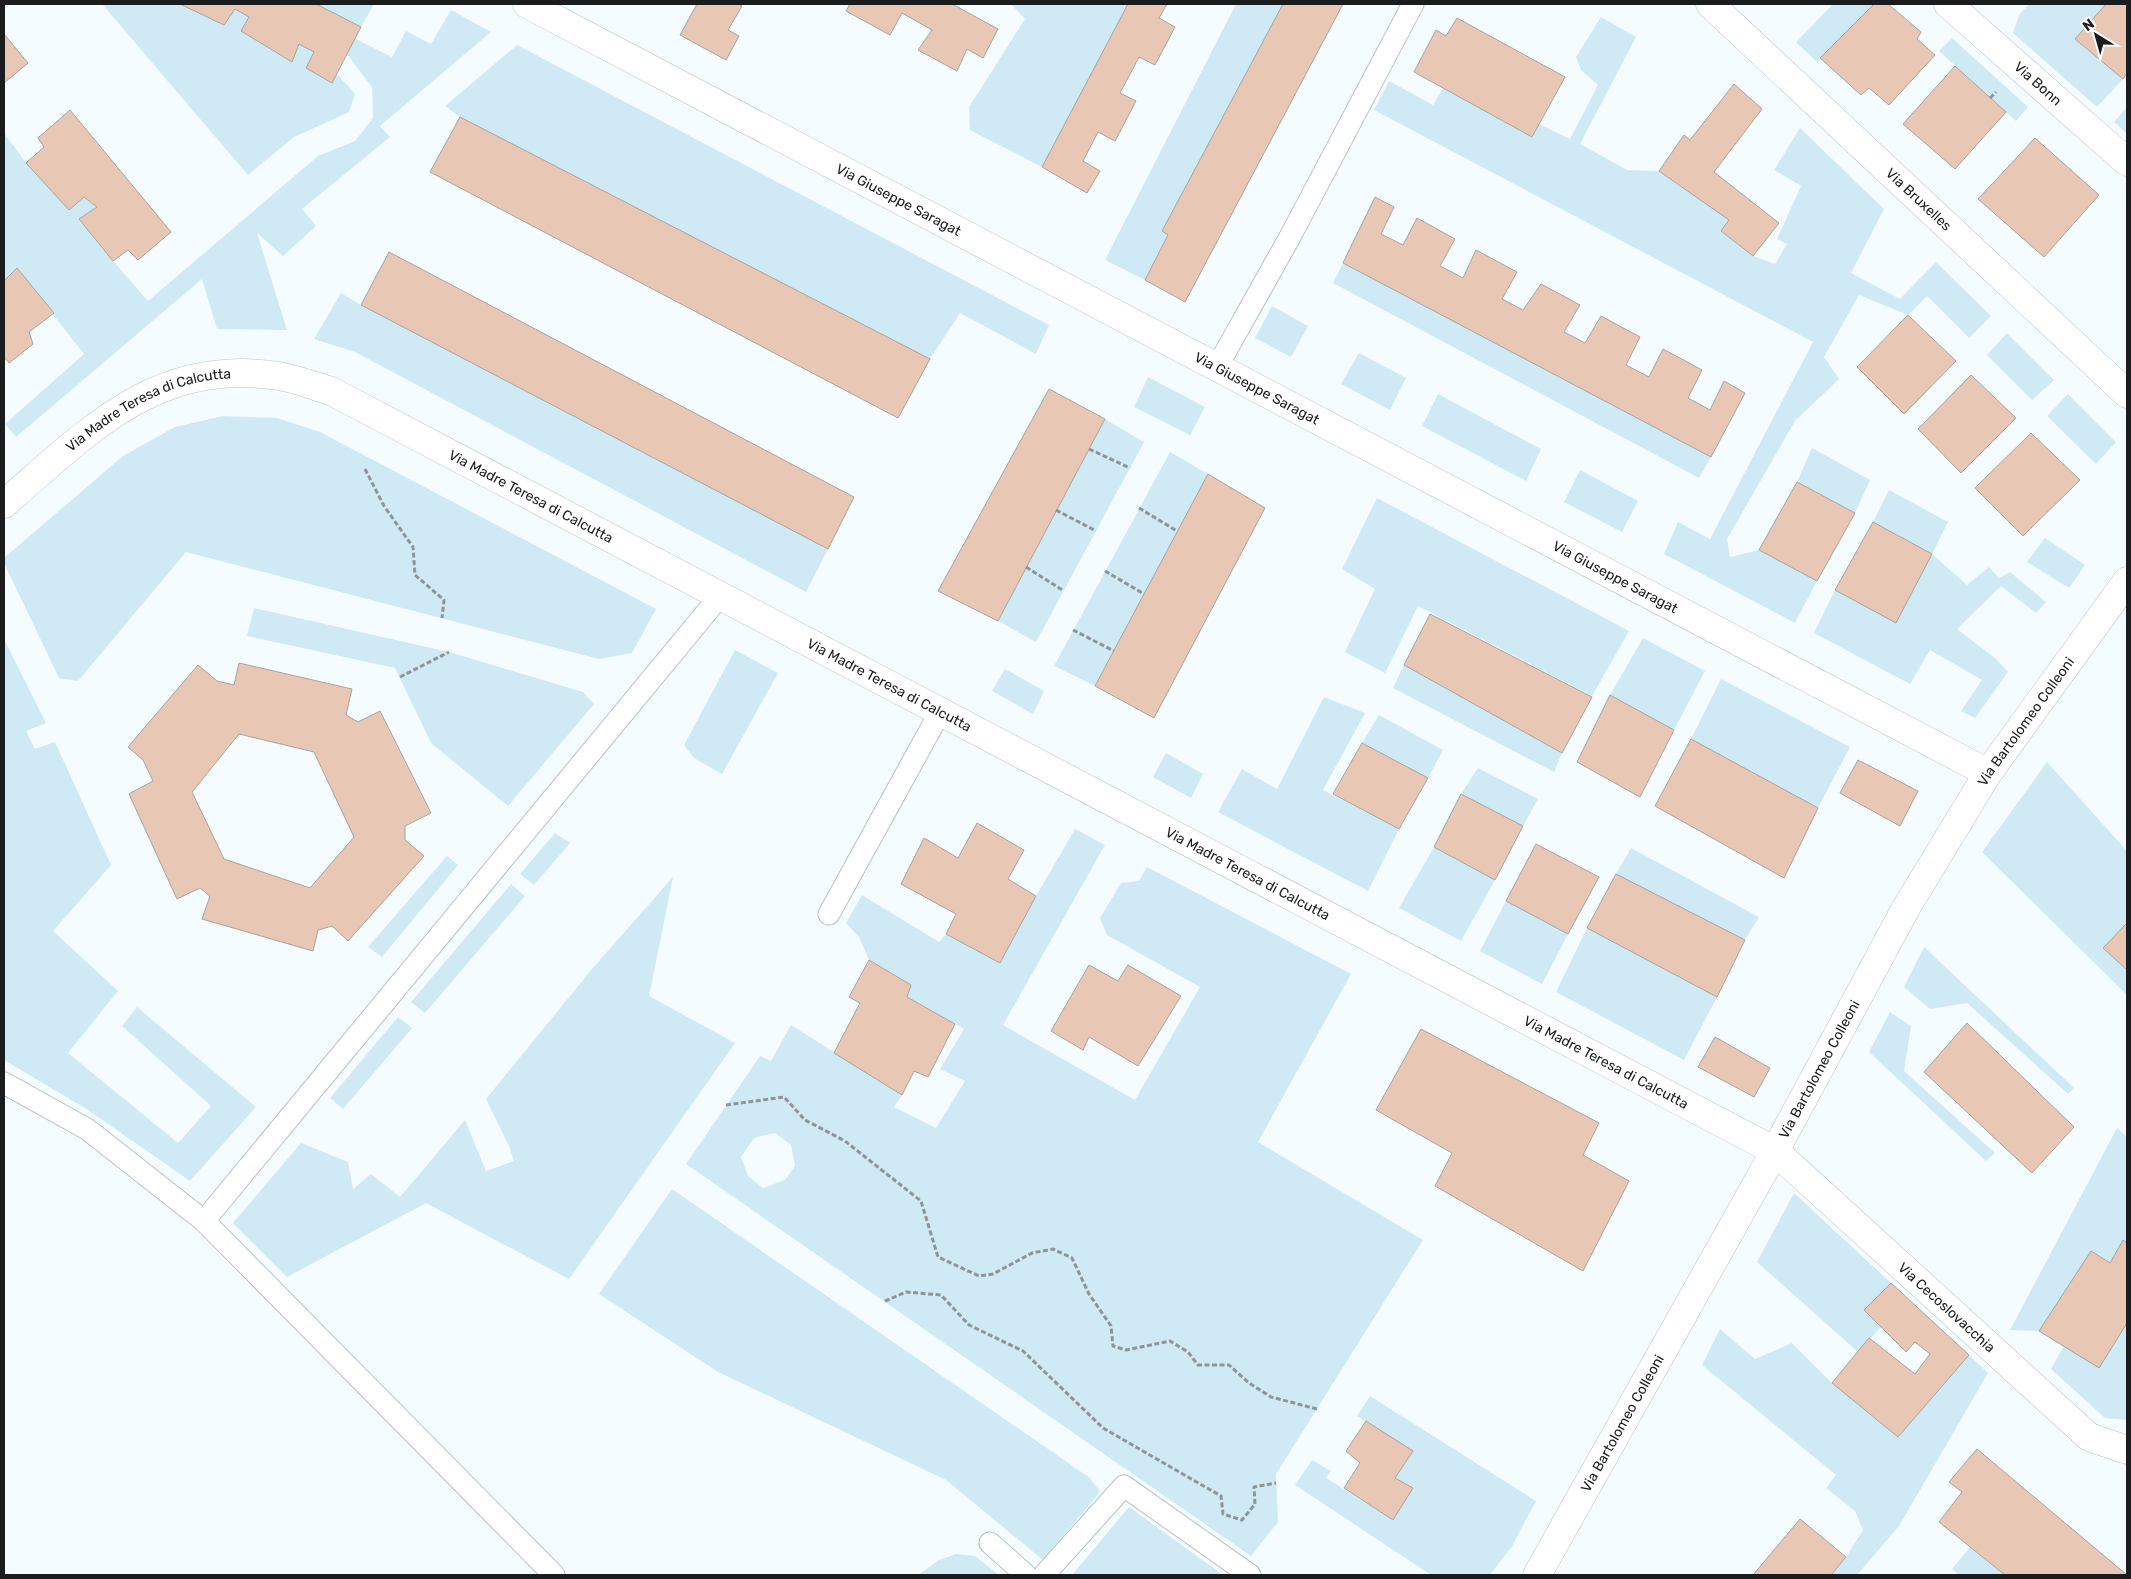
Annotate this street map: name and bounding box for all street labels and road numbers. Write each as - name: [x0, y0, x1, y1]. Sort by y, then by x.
- street label: Via Bonn: [2011, 58, 2065, 109]
- street label: Via Giuseppe Saragat: [833, 160, 965, 240]
- street label: Via Bruxelles: [1882, 165, 1955, 234]
- street label: Via Giuseppe Saragat: [1192, 348, 1323, 428]
- street label: Via Madre Teresa di Calcutta: [62, 365, 231, 455]
- street label: Via Madre Teresa di Calcutta: [446, 446, 616, 546]
- street label: Via Giuseppe Saragat: [1550, 537, 1681, 617]
- street label: Via Madre Teresa di Calcutta: [804, 635, 974, 735]
- street label: Via Bartolomeo Colleoni: [1974, 654, 2078, 789]
- street label: Via Madre Teresa di Calcutta: [1163, 823, 1333, 924]
- street label: Via Bartolomeo Colleoni: [1775, 997, 1863, 1142]
- street label: Via Madre Teresa di Calcutta: [1521, 1012, 1691, 1112]
- street label: Via Cecoslovacchia: [1895, 1259, 1999, 1356]
- street label: Via Bartolomeo Colleoni: [1577, 1352, 1667, 1495]

